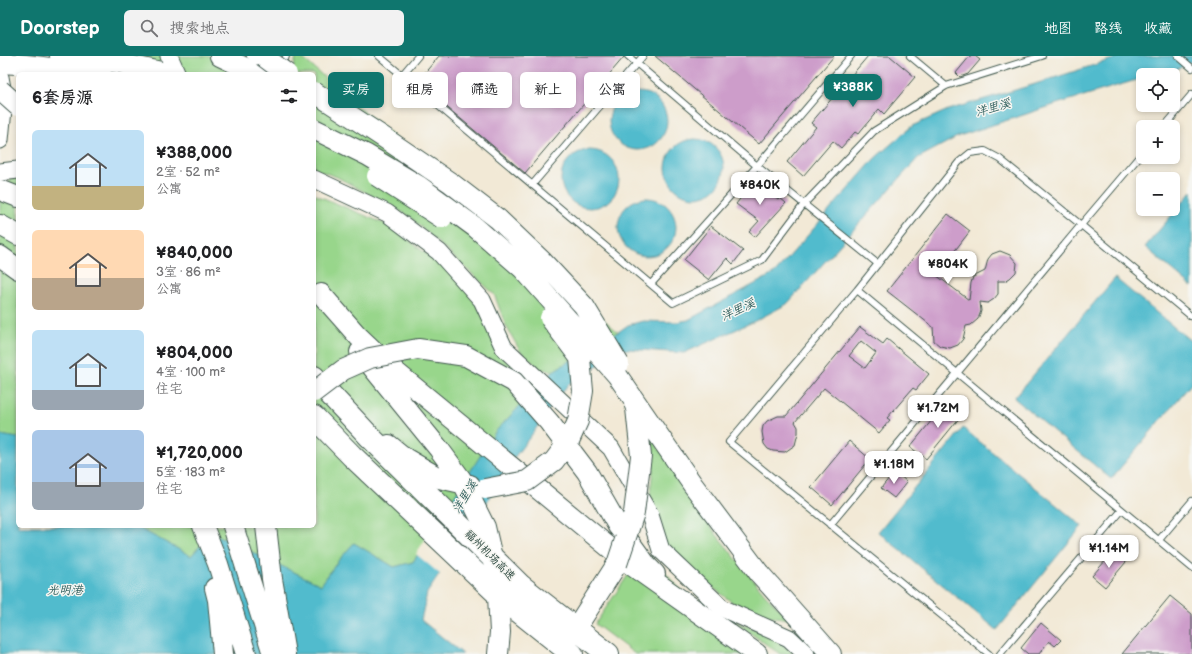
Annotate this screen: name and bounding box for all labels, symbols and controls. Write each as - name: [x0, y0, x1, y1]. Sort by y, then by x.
- search box: [124, 10, 404, 46]
- text: Doorstep: [20, 17, 100, 40]
- icon: search: [138, 17, 160, 39]
- text: 搜索地点: [170, 19, 230, 38]
- text: 地图: [1044, 20, 1072, 37]
- text: 路线: [1094, 20, 1122, 37]
- text: 收藏: [1144, 20, 1172, 37]
- map controls: [1136, 68, 1180, 216]
- button: locate: [1136, 68, 1180, 112]
- chip: 买房: [328, 72, 384, 108]
- chip: 租房: [392, 72, 448, 108]
- chip: 筛选: [456, 72, 512, 108]
- chip: 新上: [520, 72, 576, 108]
- chip: 公寓: [584, 72, 640, 108]
- pin: ¥388K: [825, 74, 881, 108]
- text: ¥388K: [833, 79, 873, 95]
- icon: filters: [278, 85, 300, 107]
- text: 6套房源: [32, 88, 93, 108]
- water label: 洋里溪: [974, 96, 1013, 120]
- button: +: [1136, 120, 1180, 164]
- text: ¥388,000: [156, 143, 232, 163]
- icon: home: [64, 146, 112, 194]
- text: 2室 · 52 m²: [156, 164, 220, 180]
- pin: ¥840K: [732, 172, 788, 206]
- button: −: [1136, 172, 1180, 216]
- text: ¥840K: [740, 177, 780, 193]
- text: 公寓: [156, 181, 182, 197]
- text: ¥840,000: [156, 243, 233, 263]
- icon: home: [64, 246, 112, 294]
- pin: ¥804K: [920, 251, 976, 285]
- text: ¥804K: [928, 256, 968, 272]
- text: 3室 · 86 m²: [156, 264, 221, 280]
- text: 公寓: [156, 281, 182, 297]
- water label: 洋里溪: [719, 295, 758, 324]
- text: ¥804,000: [156, 343, 233, 363]
- icon: home: [64, 346, 112, 394]
- text: 4室 · 100 m²: [156, 364, 226, 380]
- text: 住宅: [156, 381, 182, 397]
- pin: ¥1.72M: [905, 395, 971, 429]
- text: ¥1.72M: [917, 400, 959, 416]
- text: ¥1,720,000: [156, 443, 243, 463]
- icon: home: [64, 446, 112, 494]
- pin: ¥1.18M: [861, 451, 927, 485]
- text: ¥1.18M: [874, 456, 914, 472]
- text: 5室 · 183 m²: [156, 464, 225, 480]
- water label: 洋里溪: [449, 477, 481, 516]
- text: 住宅: [156, 481, 182, 497]
- street label: 福州机场高速: [462, 527, 518, 583]
- pin: ¥1.14M: [1076, 535, 1142, 569]
- text: ¥1.14M: [1089, 540, 1129, 556]
- water label: 光明港: [47, 583, 84, 598]

